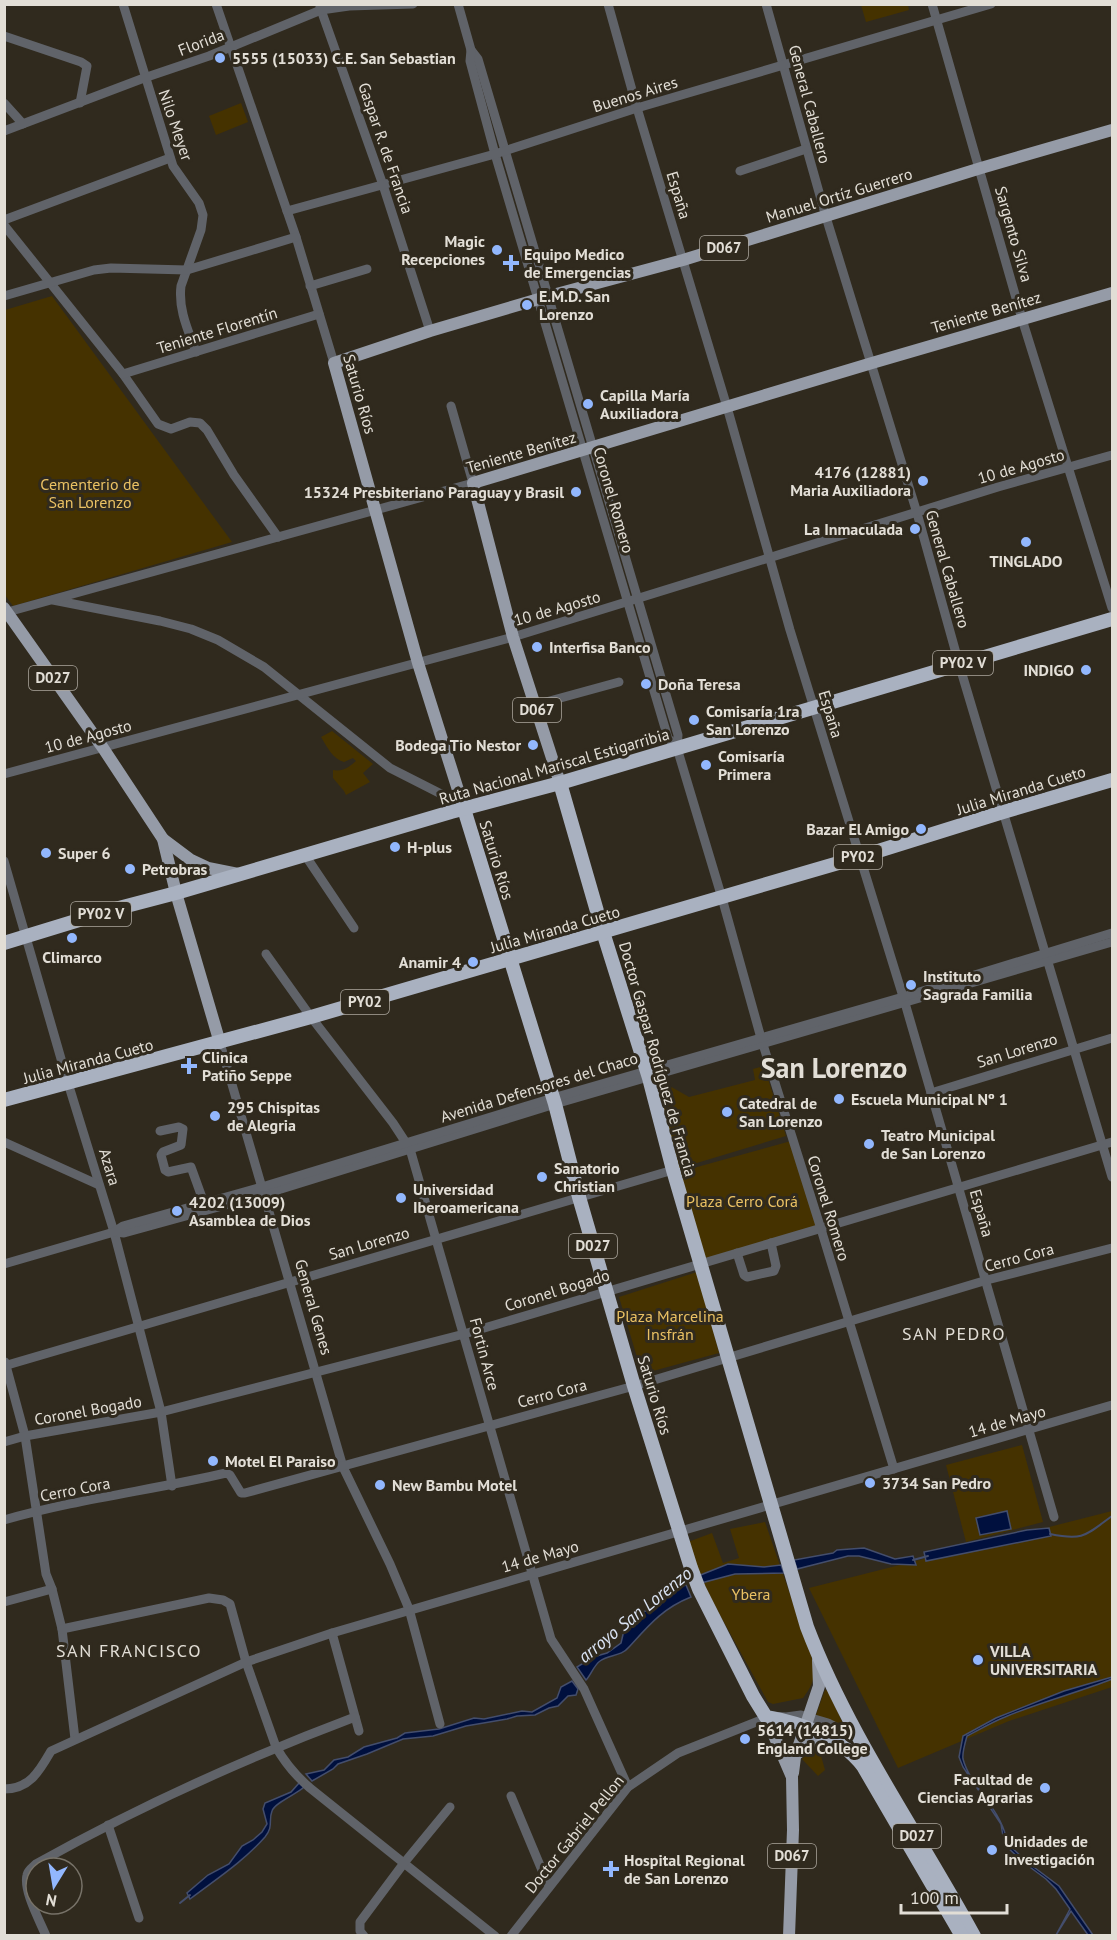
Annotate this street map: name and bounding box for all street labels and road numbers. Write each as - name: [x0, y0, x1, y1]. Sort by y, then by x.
- street label: Florida: [175, 24, 227, 60]
- street label: General Caballero: [785, 42, 835, 166]
- street label: Buenos Aires: [590, 72, 680, 116]
- street label: Gaspar R. de Francia: [354, 80, 418, 216]
- street label: Nilo Meyer: [155, 87, 198, 164]
- street label: Manuel Ortíz Guerrero: [763, 163, 915, 227]
- street label: España: [662, 169, 696, 221]
- street label: Sargento Silva: [991, 184, 1037, 284]
- road number: D067: [700, 236, 748, 260]
- street label: Teniente Benítez: [929, 287, 1043, 337]
- street label: Teniente Florentín: [154, 302, 280, 358]
- street label: Saturio Ríos: [339, 352, 381, 436]
- street label: Teniente Benítez: [464, 427, 578, 477]
- street label: 10 de Agosto: [975, 444, 1067, 488]
- street label: Coronel Romero: [589, 445, 639, 555]
- street label: General Caballero: [922, 508, 974, 630]
- street label: 10 de Agosto: [511, 586, 603, 630]
- road number: PY02 V: [933, 651, 993, 675]
- road number: D027: [29, 666, 77, 690]
- street label: España: [814, 688, 848, 740]
- road number: D067: [513, 698, 561, 722]
- street label: 10 de Agosto: [42, 715, 134, 757]
- street label: Ruta Nacional Mariscal Estigarribia: [436, 723, 672, 809]
- street label: Julia Miranda Cueto: [953, 761, 1088, 819]
- street label: Saturio Ríos: [475, 818, 519, 902]
- road number: PY02: [834, 845, 882, 869]
- street label: Julia Miranda Cueto: [487, 901, 622, 957]
- road number: PY02 V: [71, 902, 131, 926]
- street label: Doctor Gaspar Rodríguez de Francia: [615, 939, 701, 1179]
- road number: PY02: [341, 990, 389, 1014]
- street label: San Lorenzo: [974, 1028, 1060, 1072]
- street label: Julia Miranda Cueto: [20, 1034, 155, 1088]
- street label: Avenida Defensores del Chaco: [438, 1047, 640, 1127]
- street label: Azara: [95, 1146, 125, 1188]
- street label: Coronel Romero: [803, 1153, 855, 1263]
- street label: España: [966, 1187, 998, 1239]
- street label: San Lorenzo: [326, 1222, 412, 1264]
- road number: D027: [569, 1234, 617, 1258]
- street label: Cerro Cora: [982, 1238, 1056, 1276]
- street label: General Genes: [291, 1257, 337, 1357]
- street label: Coronel Bogado: [502, 1265, 612, 1315]
- street label: Fortin Arce: [466, 1315, 504, 1393]
- street label: Saturio Ríos: [633, 1353, 677, 1437]
- street label: Cerro Cora: [515, 1374, 589, 1412]
- street label: Coronel Bogado: [33, 1391, 143, 1429]
- street label: 14 de Mayo: [966, 1400, 1048, 1442]
- street label: Cerro Cora: [38, 1472, 112, 1506]
- street label: 14 de Mayo: [499, 1535, 581, 1577]
- street label: Doctor Gabriel Pellon: [520, 1771, 628, 1897]
- road number: D027: [893, 1824, 941, 1848]
- road number: D067: [768, 1844, 816, 1868]

